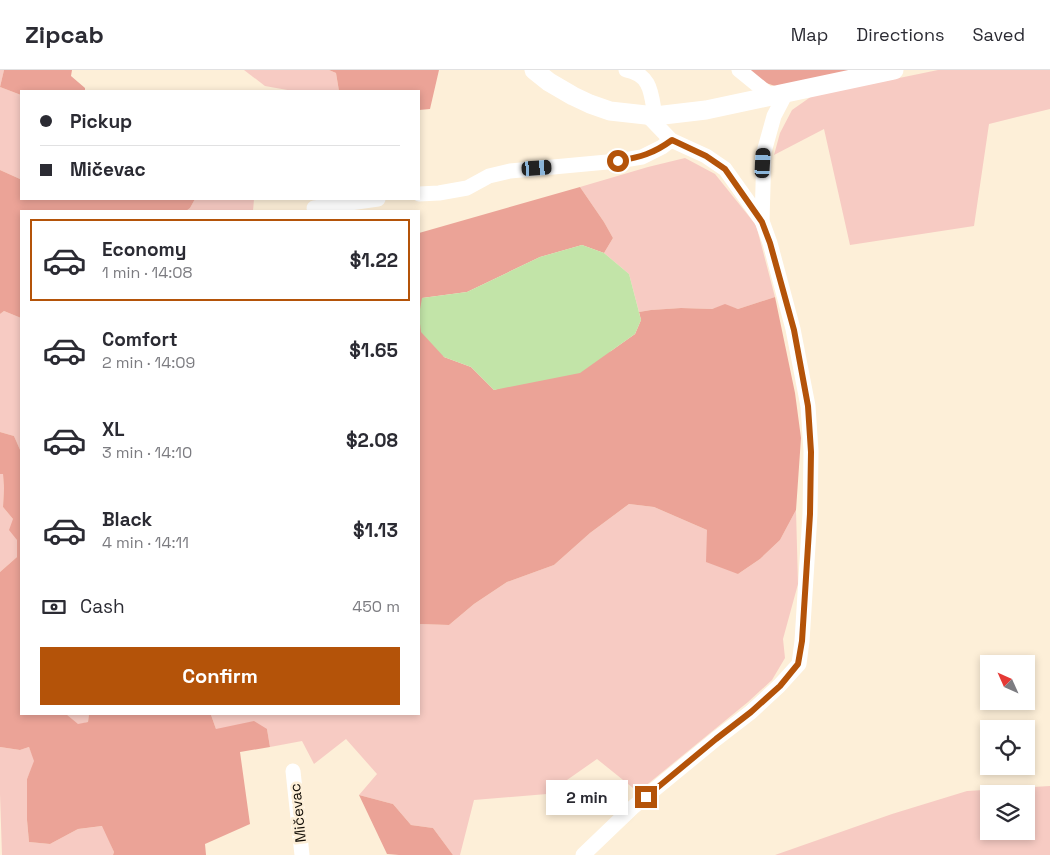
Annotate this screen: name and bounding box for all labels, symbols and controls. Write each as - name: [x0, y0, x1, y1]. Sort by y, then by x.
- text: Zipcab: [25, 19, 104, 50]
- text: Map: [791, 23, 828, 46]
- text: Directions: [856, 23, 945, 46]
- text: Saved: [973, 23, 1025, 46]
- text: Pickup: [70, 109, 132, 134]
- car: [754, 148, 771, 178]
- route start: [607, 150, 629, 172]
- text: Mičevac: [70, 157, 146, 182]
- car: [521, 159, 552, 177]
- text: Economy: [102, 237, 186, 262]
- icon: car: [42, 238, 87, 283]
- text: $1.22: [350, 248, 398, 273]
- text: 1 min · 14:08: [102, 262, 192, 283]
- text: Comfort: [102, 327, 178, 352]
- icon: car: [42, 328, 87, 373]
- text: $1.65: [349, 338, 398, 363]
- text: 2 min · 14:09: [102, 352, 195, 373]
- text: XL: [102, 417, 125, 442]
- icon: car: [42, 418, 87, 463]
- text: $2.08: [346, 428, 398, 453]
- text: 3 min · 14:10: [102, 442, 192, 463]
- text: Black: [102, 507, 152, 532]
- icon: car: [42, 508, 87, 553]
- text: $1.13: [353, 518, 398, 543]
- text: 4 min · 14:11: [102, 532, 189, 553]
- icon: cash: [40, 593, 68, 621]
- text: Cash: [80, 594, 125, 619]
- text: 450 m: [352, 596, 400, 617]
- button: Confirm: [40, 647, 400, 705]
- north arrow: [980, 655, 1035, 710]
- map controls: [980, 655, 1035, 840]
- button: locate: [980, 720, 1035, 775]
- callout: 2 min: [546, 780, 628, 814]
- street label: Mičevac: [285, 782, 310, 844]
- button: layers: [980, 785, 1035, 840]
- route end: [635, 786, 657, 808]
- text: 2 min: [566, 787, 608, 808]

